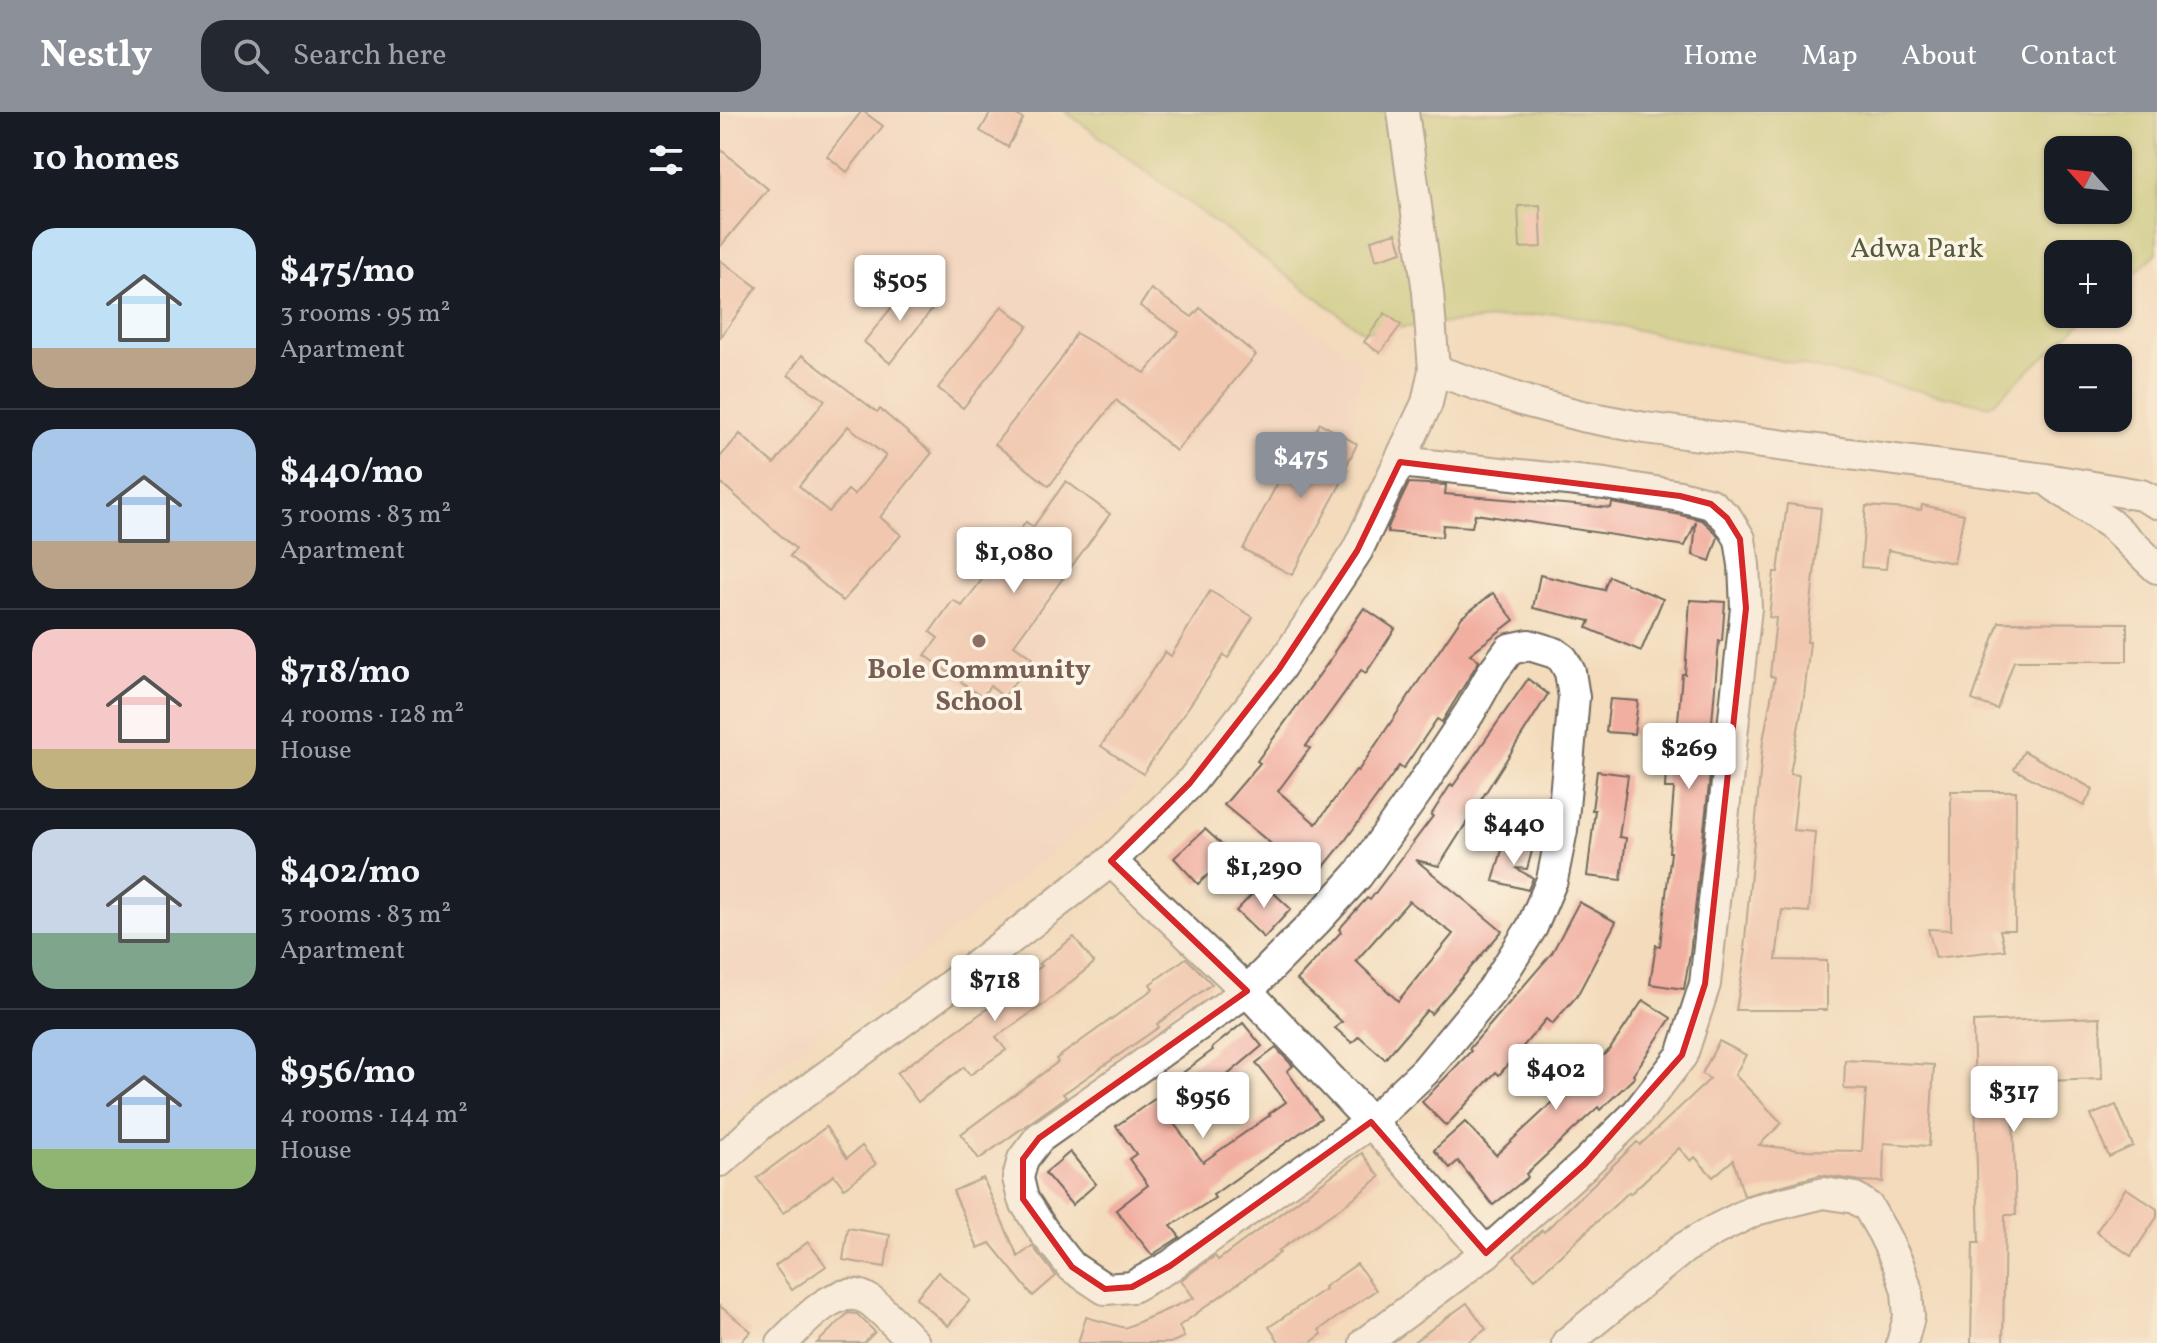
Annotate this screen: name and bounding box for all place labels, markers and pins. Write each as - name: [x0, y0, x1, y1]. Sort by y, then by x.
- pin: $505: [853, 255, 947, 323]
- pin: $475: [1254, 432, 1348, 500]
- pin: $1,080: [949, 527, 1079, 595]
- marker: Bole Community School: [970, 632, 988, 650]
- place label: Bole Community School: [867, 651, 1091, 722]
- pin: $269: [1642, 723, 1736, 791]
- pin: $440: [1467, 799, 1561, 867]
- pin: $1,290: [1199, 842, 1329, 910]
- pin: $718: [948, 955, 1042, 1023]
- pin: $402: [1509, 1044, 1603, 1112]
- pin: $317: [1967, 1066, 2061, 1134]
- pin: $956: [1156, 1072, 1250, 1140]

